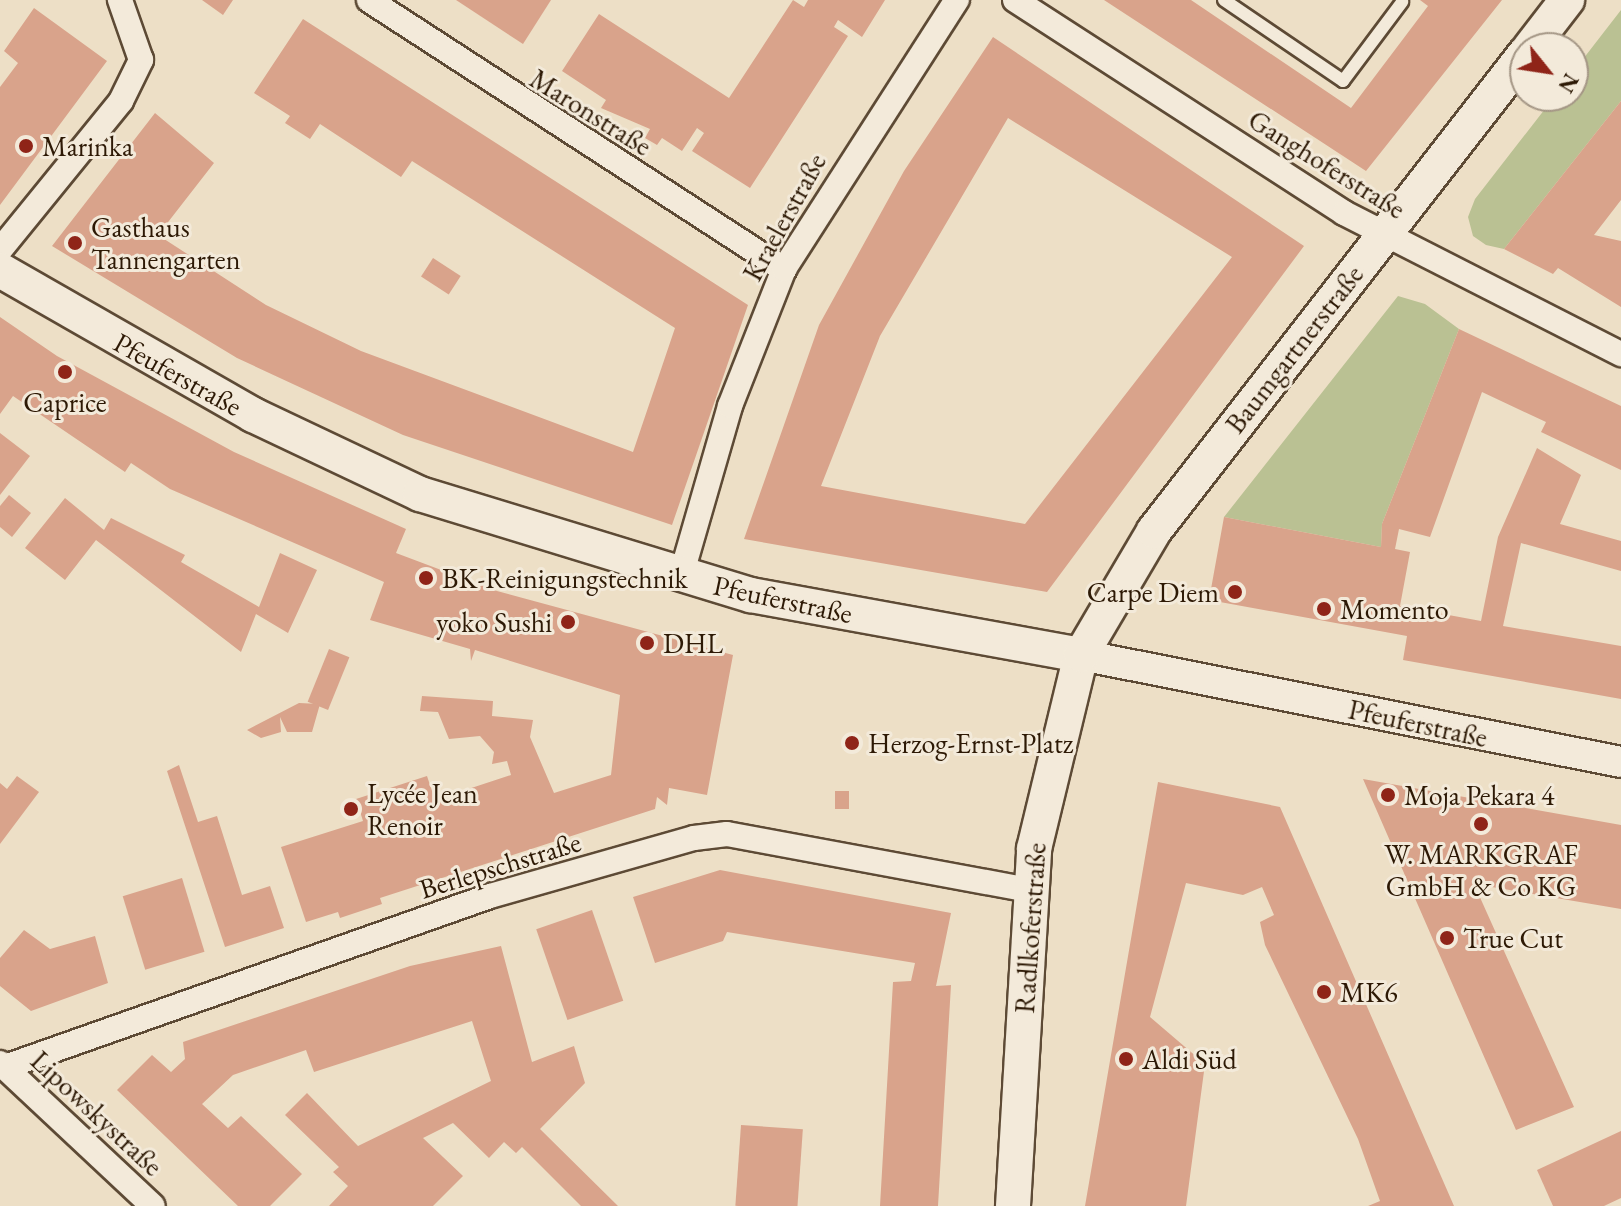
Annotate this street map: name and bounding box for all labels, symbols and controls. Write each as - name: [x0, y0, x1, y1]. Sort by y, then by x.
- north arrow: [1509, 32, 1589, 112]
- street label: Maronstraße: [524, 61, 658, 163]
- text: N: [1551, 68, 1585, 98]
- street label: Ganghoferstraße: [1242, 102, 1412, 226]
- place label: Marinka: [42, 129, 133, 163]
- marker: Marinka: [17, 137, 35, 155]
- street label: Kraelerstraße: [735, 147, 833, 287]
- place label: Gasthaus Tannengarten: [91, 210, 240, 276]
- marker: Gasthaus Tannengarten: [66, 234, 84, 252]
- street label: Baumgartnerstraße: [1218, 258, 1370, 440]
- street label: Pfeuferstraße: [108, 325, 248, 423]
- marker: Caprice: [56, 363, 74, 381]
- place label: Caprice: [23, 385, 107, 419]
- place label: BK-Reinigungstechnik: [442, 561, 688, 595]
- street label: Pfeuferstraße: [710, 568, 856, 630]
- marker: BK-Reinigungstechnik: [417, 569, 435, 587]
- place label: Carpe Diem: [1087, 575, 1219, 609]
- marker: Carpe Diem: [1226, 583, 1244, 601]
- place label: Momento: [1340, 592, 1449, 626]
- marker: Momento: [1315, 600, 1333, 618]
- place label: yoko Sushi: [436, 605, 552, 639]
- marker: yoko Sushi: [559, 613, 577, 631]
- place label: DHL: [663, 626, 723, 660]
- marker: DHL: [638, 634, 656, 652]
- street label: Pfeuferstraße: [1345, 692, 1491, 754]
- place label: Herzog-Ernst-Platz: [868, 726, 1073, 760]
- marker: Herzog-Ernst-Platz: [843, 734, 861, 752]
- place label: Lycée Jean Renoir: [367, 776, 478, 842]
- place label: Moja Pekara 4: [1404, 778, 1554, 812]
- marker: Moja Pekara 4: [1379, 786, 1397, 804]
- marker: Lycée Jean Renoir: [342, 800, 360, 818]
- marker: W. MARKGRAF GmbH & Co KG: [1472, 815, 1490, 833]
- street label: Berlepschstraße: [415, 825, 585, 905]
- place label: W. MARKGRAF GmbH & Co KG: [1384, 837, 1578, 903]
- street label: Radlkoferstraße: [1007, 842, 1053, 1014]
- place label: True Cut: [1463, 921, 1563, 955]
- marker: True Cut: [1438, 929, 1456, 947]
- place label: MK6: [1340, 975, 1398, 1009]
- marker: MK6: [1315, 983, 1333, 1001]
- place label: Aldi Süd: [1142, 1042, 1237, 1076]
- street label: Lipowskystraße: [24, 1043, 170, 1183]
- marker: Aldi Süd: [1117, 1050, 1135, 1068]

